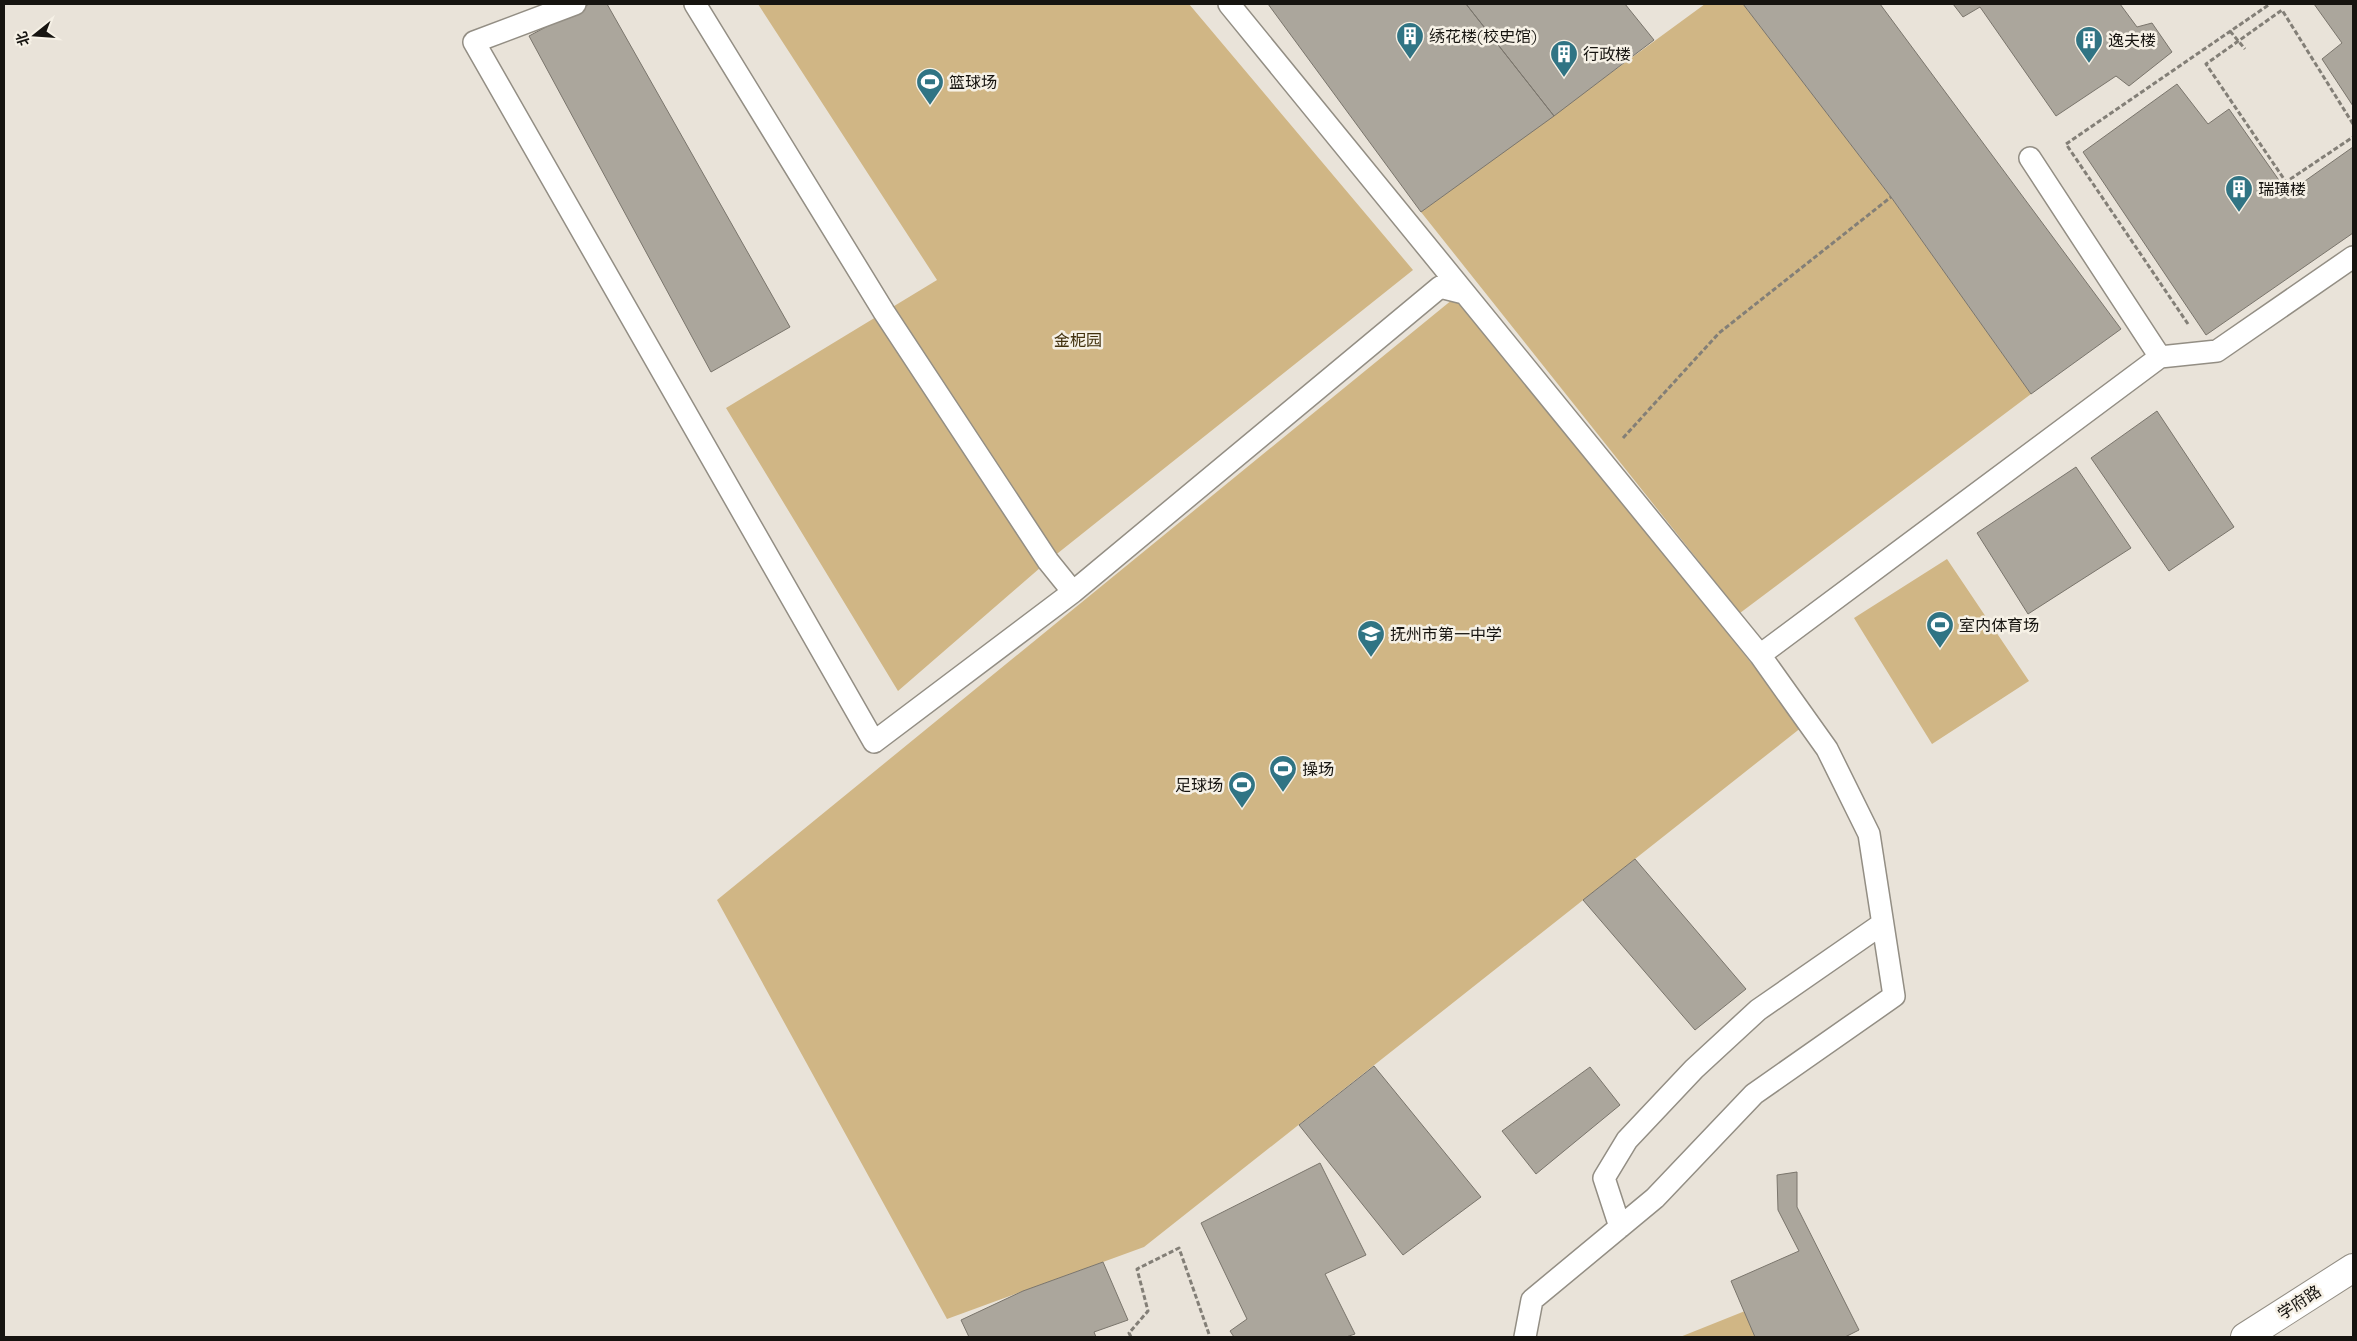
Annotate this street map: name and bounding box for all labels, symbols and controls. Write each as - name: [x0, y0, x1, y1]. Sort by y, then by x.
- north arrow: [10, 10, 60, 60]
- building icon: 绣花楼(校史馆): [1395, 21, 1425, 60]
- building icon: 逸夫楼: [2074, 25, 2104, 64]
- place label: 绣花楼(校史馆): [1429, 26, 1537, 46]
- text: 北: [12, 29, 33, 48]
- place label: 逸夫楼: [2108, 30, 2156, 50]
- building icon: 行政楼: [1549, 39, 1579, 78]
- place label: 行政楼: [1583, 44, 1631, 64]
- sports icon: 篮球场: [915, 67, 945, 106]
- place label: 篮球场: [949, 72, 997, 92]
- building icon: 瑞璜楼: [2224, 174, 2254, 213]
- place label: 瑞璜楼: [2258, 179, 2306, 199]
- park label: 金柅园: [1054, 330, 1102, 350]
- sports icon: 室内体育场: [1925, 610, 1955, 649]
- place label: 室内体育场: [1959, 615, 2039, 635]
- school or university icon: 抚州市第一中学: [1356, 619, 1386, 658]
- place label: 抚州市第一中学: [1390, 624, 1502, 644]
- sports icon: 操场: [1268, 754, 1298, 793]
- place label: 操场: [1302, 759, 1334, 779]
- sports icon: 足球场: [1227, 770, 1257, 809]
- place label: 足球场: [1175, 775, 1223, 795]
- street label: 学府路: [2273, 1281, 2325, 1323]

